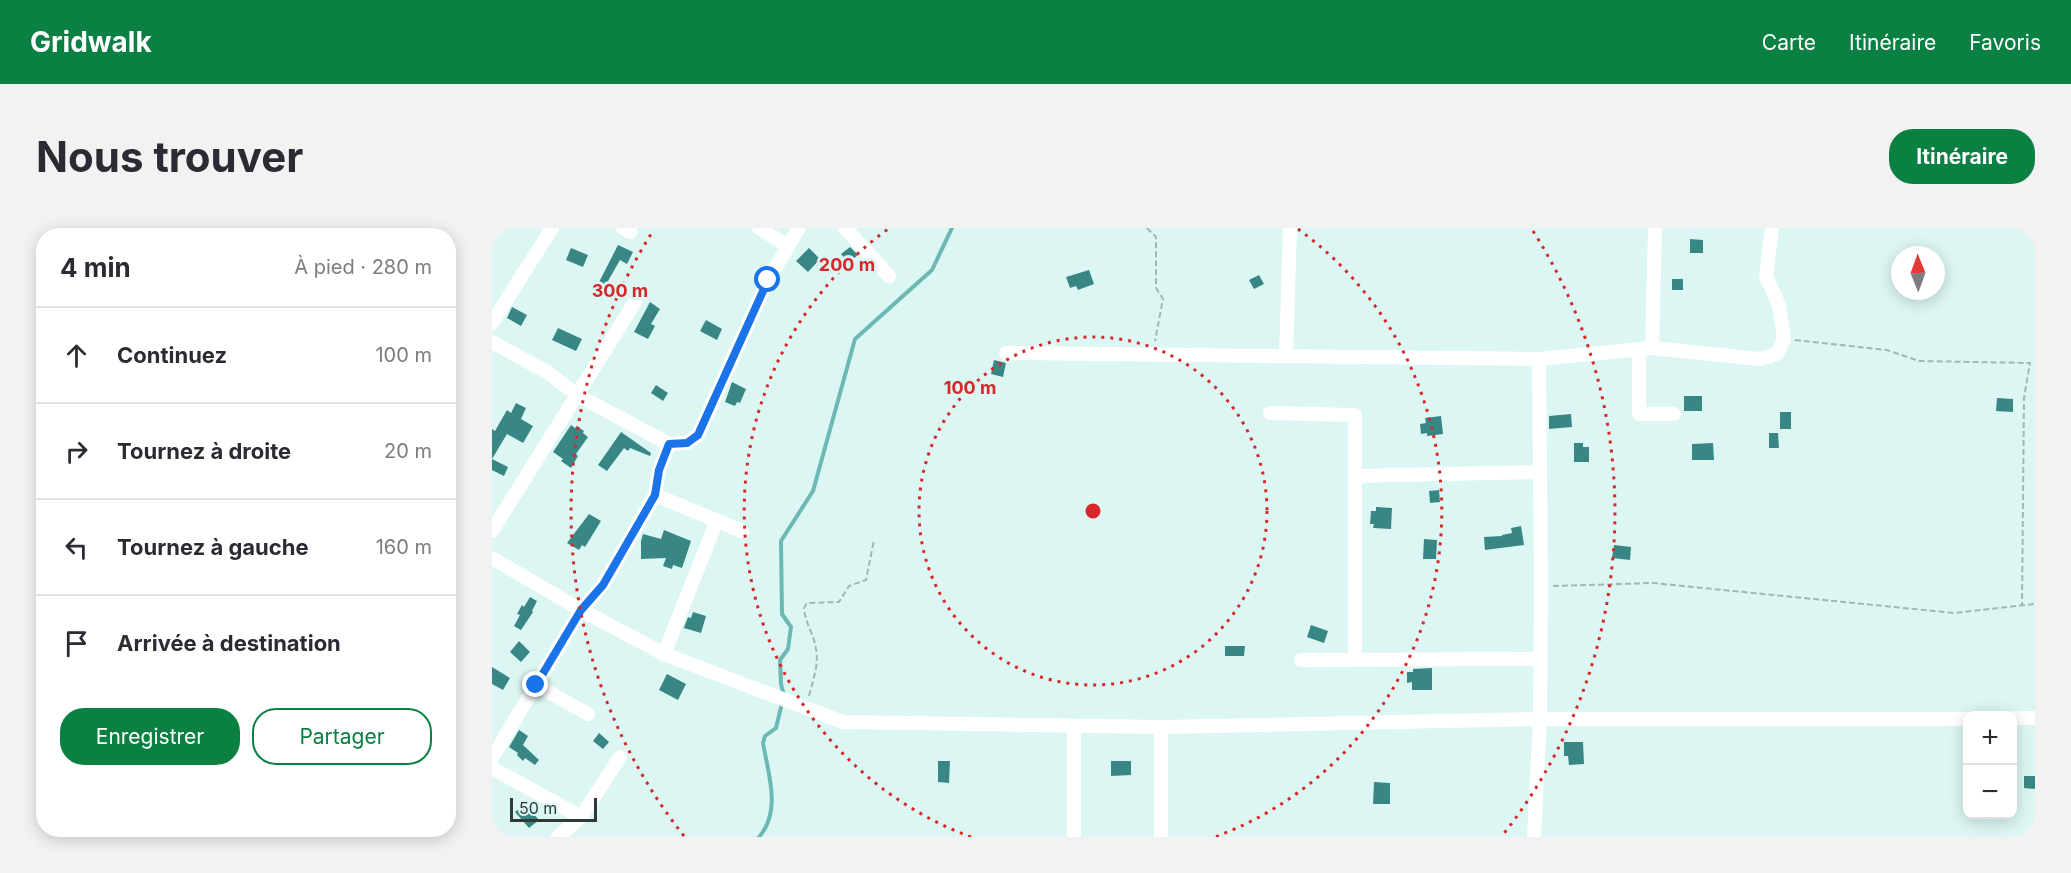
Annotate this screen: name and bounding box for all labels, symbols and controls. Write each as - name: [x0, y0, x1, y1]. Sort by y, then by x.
- text: Gridwalk: [30, 25, 152, 59]
- text: Carte: [1762, 30, 1816, 55]
- text: Itinéraire: [1849, 30, 1936, 55]
- text: Favoris: [1969, 30, 2041, 55]
- button: Itinéraire: [1889, 129, 2035, 184]
- text: Nous trouver: [36, 131, 303, 182]
- north arrow: [1891, 246, 1945, 300]
- text: 4 min: [60, 252, 131, 283]
- text: 200 m: [819, 254, 875, 275]
- text: À pied · 280 m: [294, 255, 432, 279]
- route start: [754, 266, 780, 292]
- text: 300 m: [592, 280, 648, 301]
- icon: ahead: [60, 339, 93, 372]
- text: Continuez: [117, 342, 227, 368]
- text: 100 m: [375, 343, 432, 367]
- text: 100 m: [944, 377, 996, 398]
- icon: right: [60, 435, 93, 468]
- text: Tournez à droite: [117, 438, 291, 464]
- text: 20 m: [384, 439, 432, 463]
- centre of rings: [1083, 501, 1103, 521]
- icon: left: [60, 531, 93, 564]
- text: Tournez à gauche: [117, 534, 309, 560]
- text: 160 m: [376, 535, 432, 559]
- icon: arrive: [60, 627, 93, 660]
- text: Arrivée à destination: [117, 630, 341, 656]
- route end: [522, 671, 548, 697]
- button: Enregistrer: [60, 708, 240, 765]
- button: Partager: [252, 708, 432, 765]
- map controls: [1963, 711, 2017, 819]
- button: +: [1963, 711, 2017, 765]
- button: −: [1963, 765, 2017, 819]
- scale bar: [510, 795, 597, 822]
- text: 50 m: [519, 798, 557, 818]

